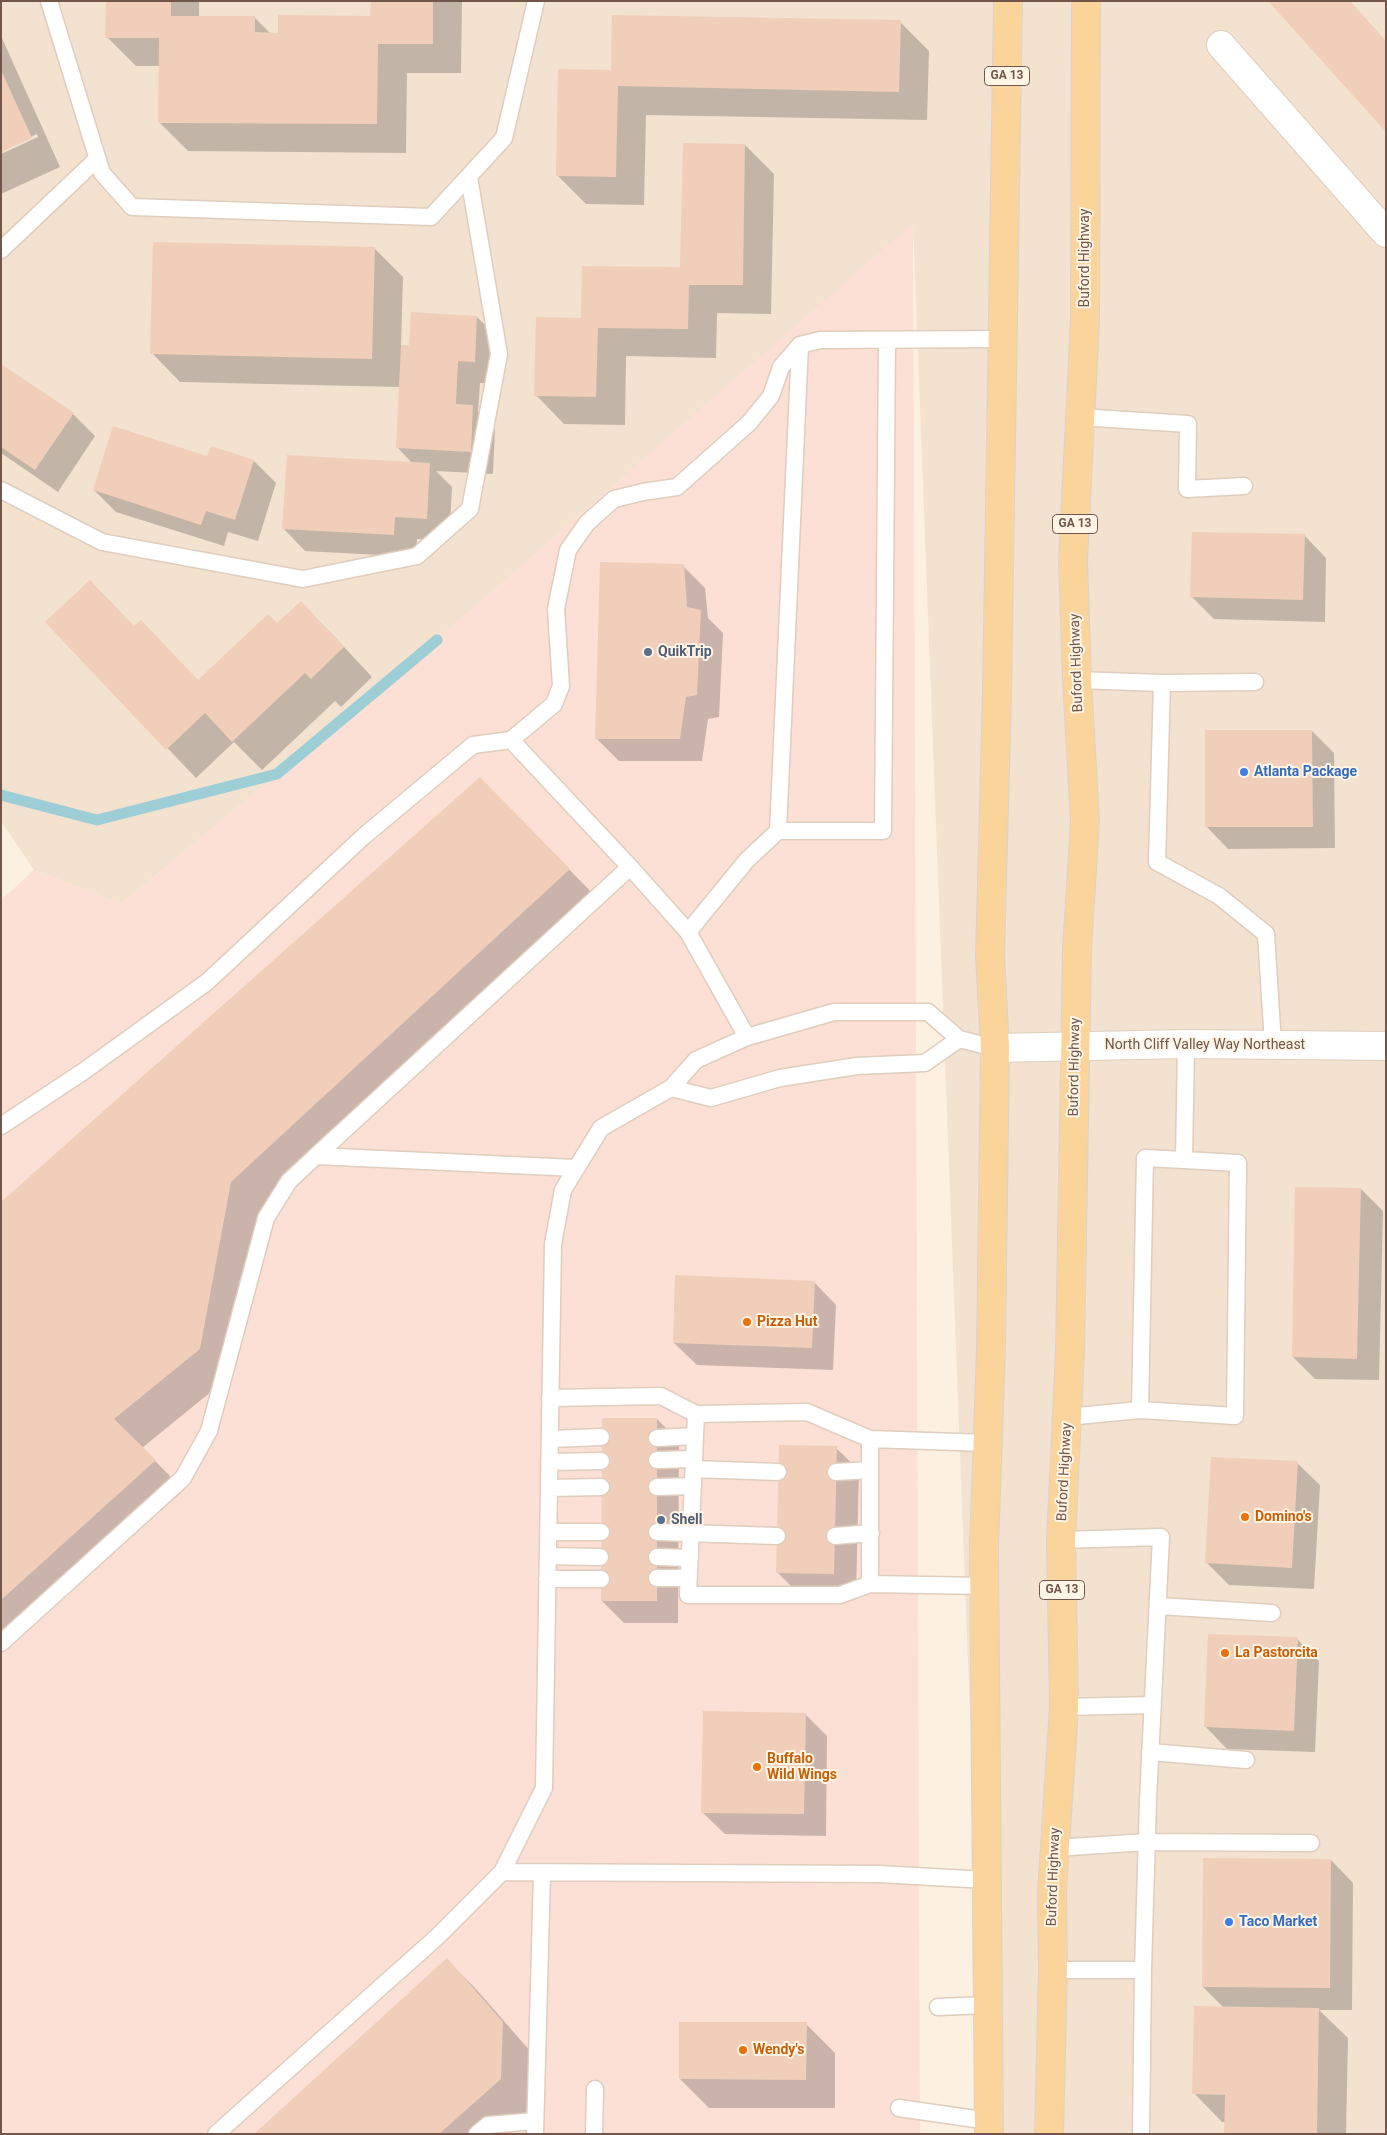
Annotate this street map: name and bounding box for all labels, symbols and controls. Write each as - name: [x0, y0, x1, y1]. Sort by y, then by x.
- road number: GA 13: [984, 66, 1030, 85]
- street label: Buford Highway: [1077, 209, 1093, 307]
- road number: GA 13: [1052, 514, 1098, 534]
- street label: Buford Highway: [1067, 613, 1087, 713]
- place label: QuikTrip: [658, 644, 712, 660]
- marker: QuikTrip: [642, 646, 654, 658]
- place label: Atlanta Package: [1254, 764, 1357, 780]
- marker: Atlanta Package: [1238, 766, 1250, 778]
- street label: Buford Highway: [1066, 1017, 1084, 1117]
- street label: North Cliff Valley Way Northeast: [1105, 1037, 1305, 1053]
- place label: Pizza Hut: [757, 1314, 817, 1330]
- marker: Pizza Hut: [741, 1316, 753, 1328]
- street label: Buford Highway: [1054, 1422, 1076, 1522]
- place label: Domino's: [1255, 1509, 1312, 1525]
- marker: Domino's: [1239, 1511, 1251, 1523]
- place label: Shell: [671, 1512, 702, 1528]
- marker: Shell: [655, 1514, 667, 1526]
- road number: GA 13: [1040, 1580, 1084, 1600]
- place label: La Pastorcita: [1235, 1645, 1318, 1661]
- marker: La Pastorcita: [1219, 1647, 1231, 1659]
- place label: Buffalo Wild Wings: [767, 1751, 837, 1784]
- marker: Buffalo Wild Wings: [751, 1761, 763, 1773]
- street label: Buford Highway: [1044, 1827, 1064, 1927]
- place label: Taco Market: [1239, 1914, 1317, 1930]
- marker: Taco Market: [1223, 1916, 1235, 1928]
- place label: Wendy's: [753, 2042, 804, 2058]
- marker: Wendy's: [737, 2044, 749, 2056]

